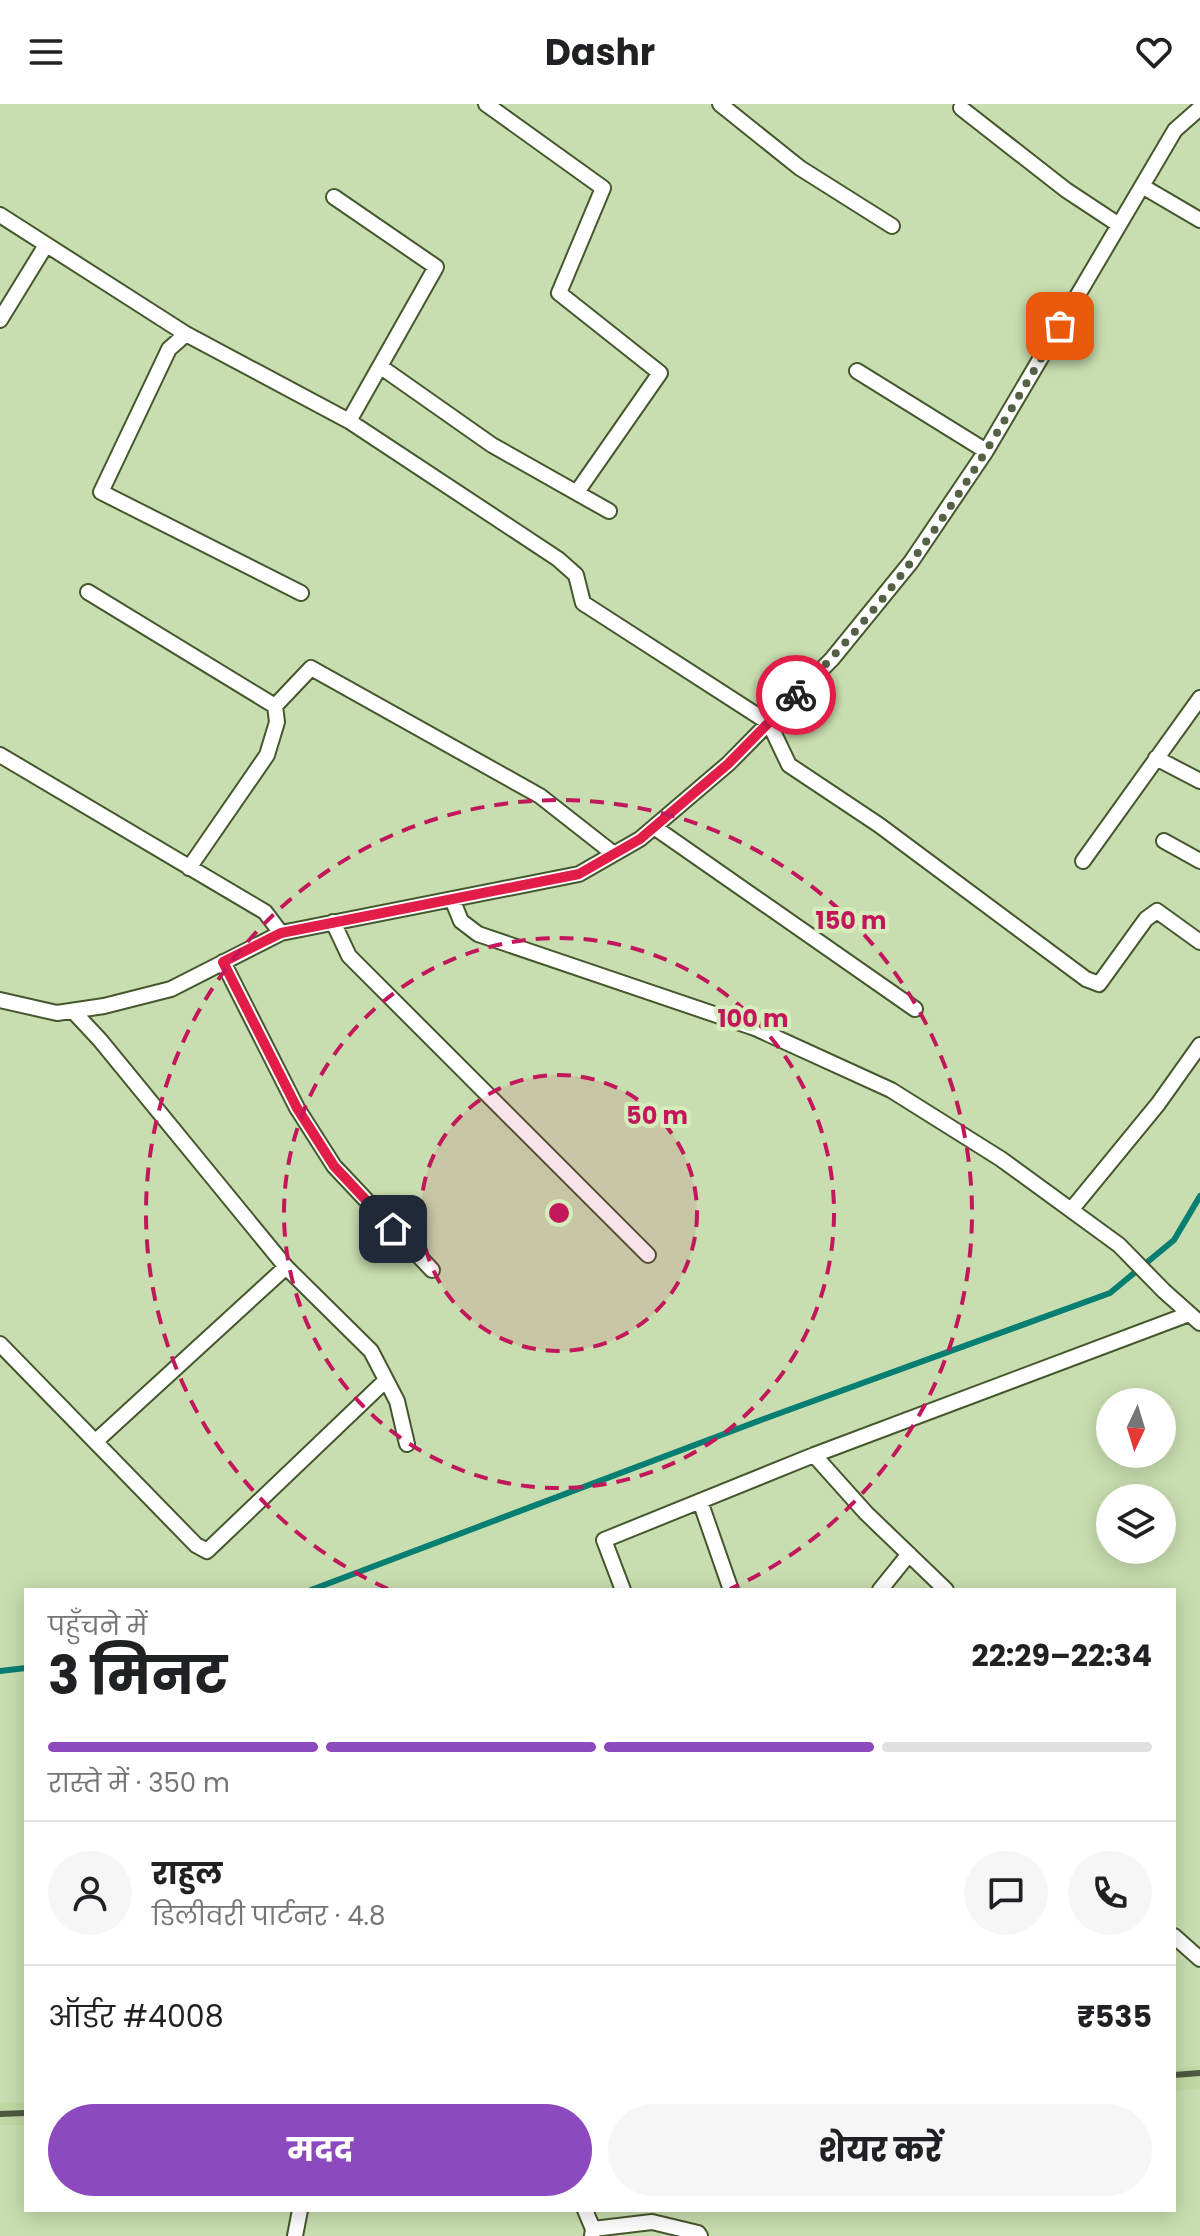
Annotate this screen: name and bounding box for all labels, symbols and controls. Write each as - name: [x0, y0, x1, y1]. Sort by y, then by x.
- text: Dashr: [545, 27, 655, 78]
- icon: menu: [24, 30, 68, 74]
- icon: heart: [1132, 30, 1176, 74]
- pin: [1026, 292, 1094, 360]
- icon: bag: [1038, 304, 1082, 348]
- courier: [756, 655, 836, 735]
- icon: bike: [774, 673, 818, 717]
- text: 150 m: [816, 904, 886, 937]
- text: 100 m: [718, 1002, 788, 1035]
- text: 50 m: [626, 1099, 688, 1132]
- pin: [359, 1195, 427, 1263]
- centre of rings: [545, 1199, 573, 1227]
- icon: home: [371, 1207, 415, 1251]
- north arrow: [1096, 1388, 1176, 1468]
- map controls: [1096, 1388, 1176, 1564]
- button: layers: [1096, 1484, 1176, 1564]
- text: पहुँचने में: [48, 1608, 147, 1644]
- text: 22:29–22:34: [972, 1634, 1152, 1677]
- text: 3 मिनट: [48, 1639, 227, 1712]
- text: रास्ते में · 350 m: [48, 1765, 230, 1801]
- button: person: [48, 1851, 132, 1935]
- button: chat: [964, 1851, 1048, 1935]
- button: phone: [1068, 1851, 1152, 1935]
- text: राहुल: [152, 1852, 222, 1895]
- text: डिलीवरी पार्टनर · 4.8: [152, 1898, 385, 1934]
- text: ऑर्डर #4008: [48, 1995, 224, 2038]
- text: ₹535: [1077, 1995, 1152, 2038]
- button: मदद: [48, 2104, 592, 2196]
- button: शेयर करें: [608, 2104, 1152, 2196]

